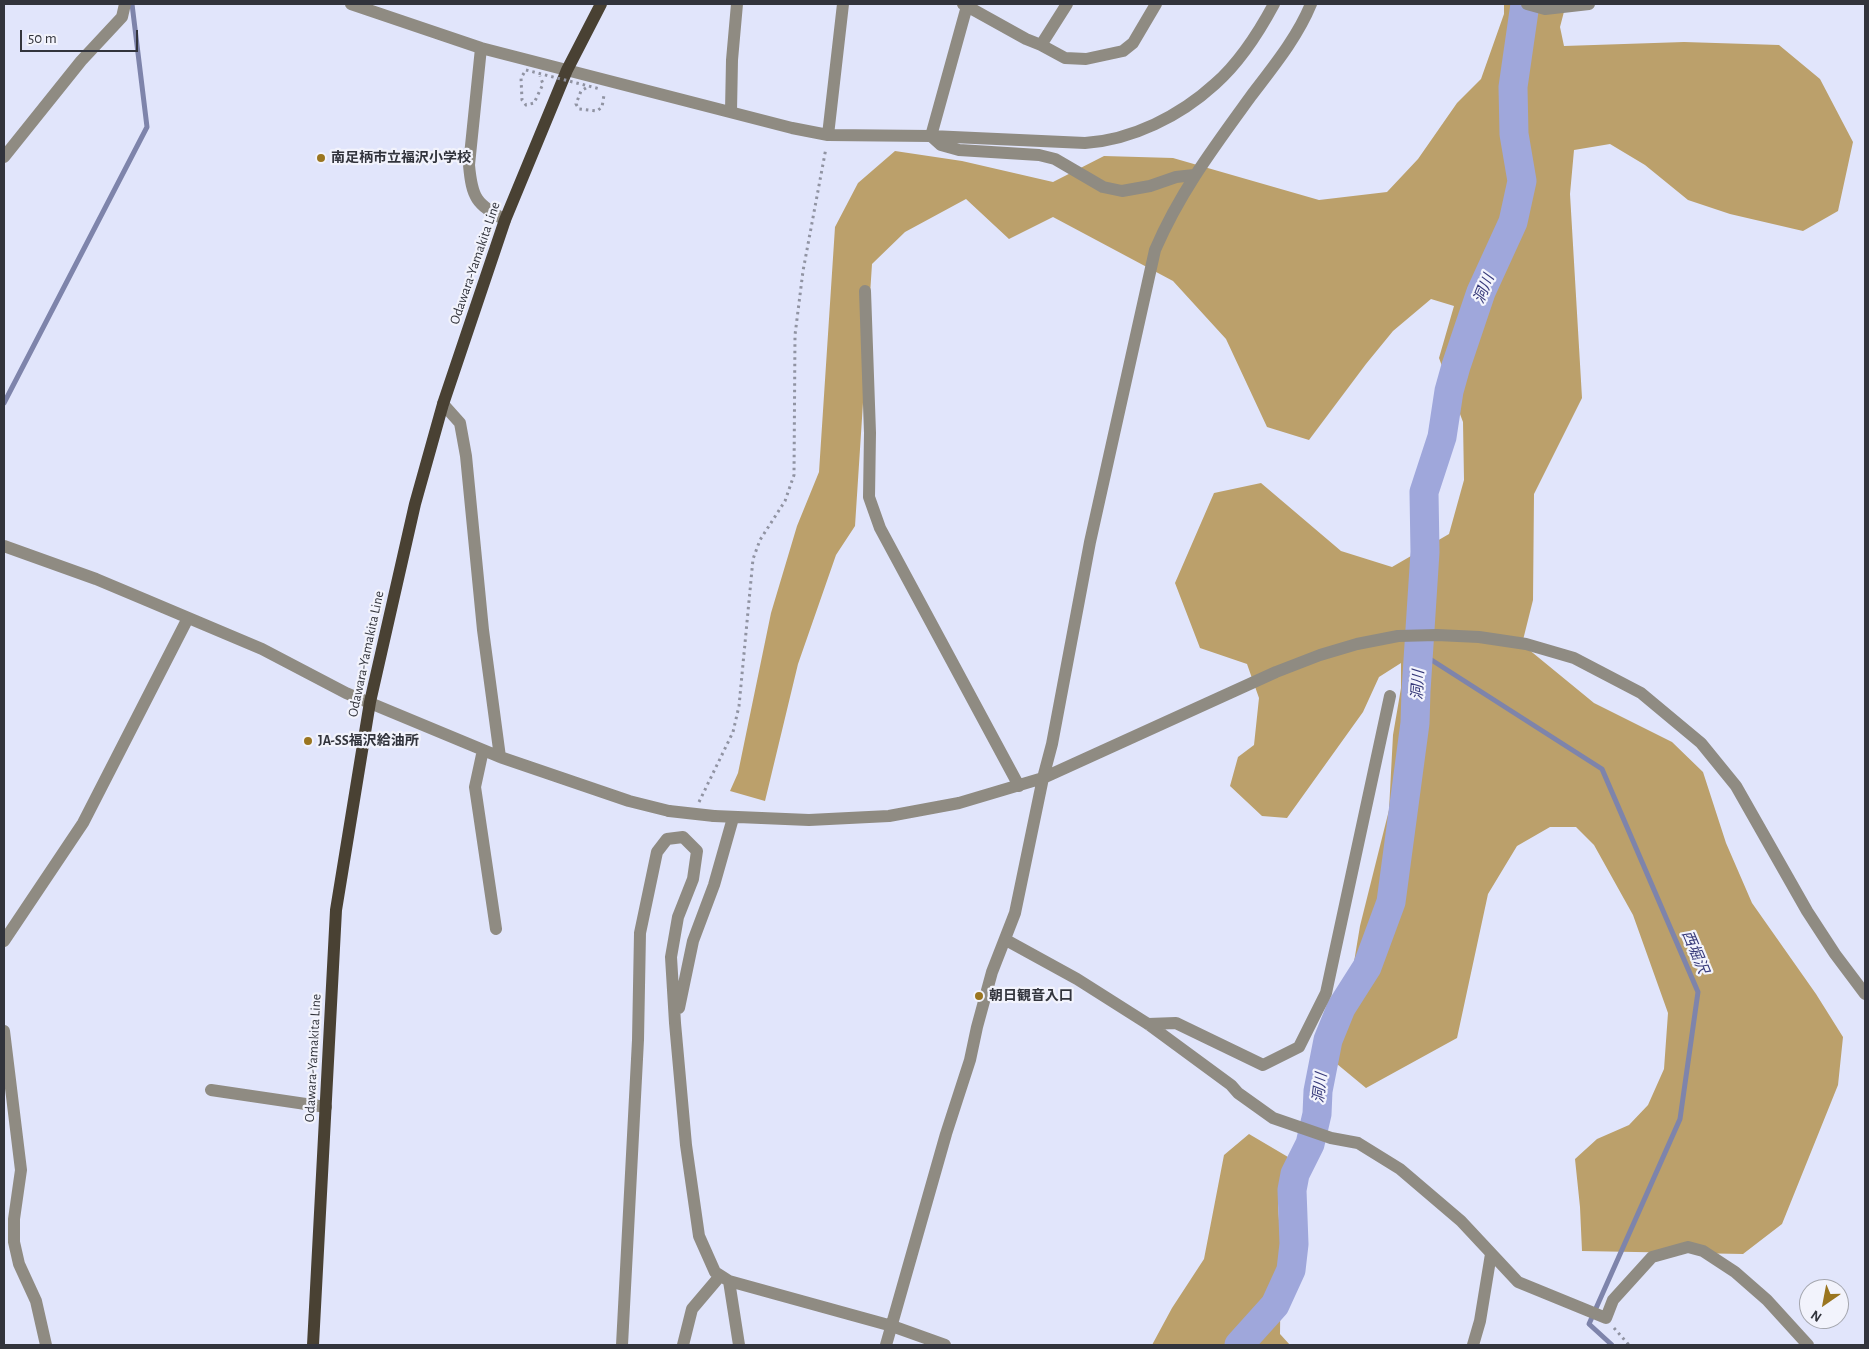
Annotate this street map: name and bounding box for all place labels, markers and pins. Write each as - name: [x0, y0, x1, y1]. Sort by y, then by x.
- place label: 南足柄市立福沢小学校: [331, 150, 471, 166]
- marker: 南足柄市立福沢小学校: [315, 152, 327, 164]
- place label: JA-SS福沢給油所: [318, 733, 419, 749]
- marker: JA-SS福沢給油所: [302, 735, 314, 747]
- place label: 朝日観音入口: [989, 988, 1073, 1004]
- marker: 朝日観音入口: [973, 990, 985, 1002]

